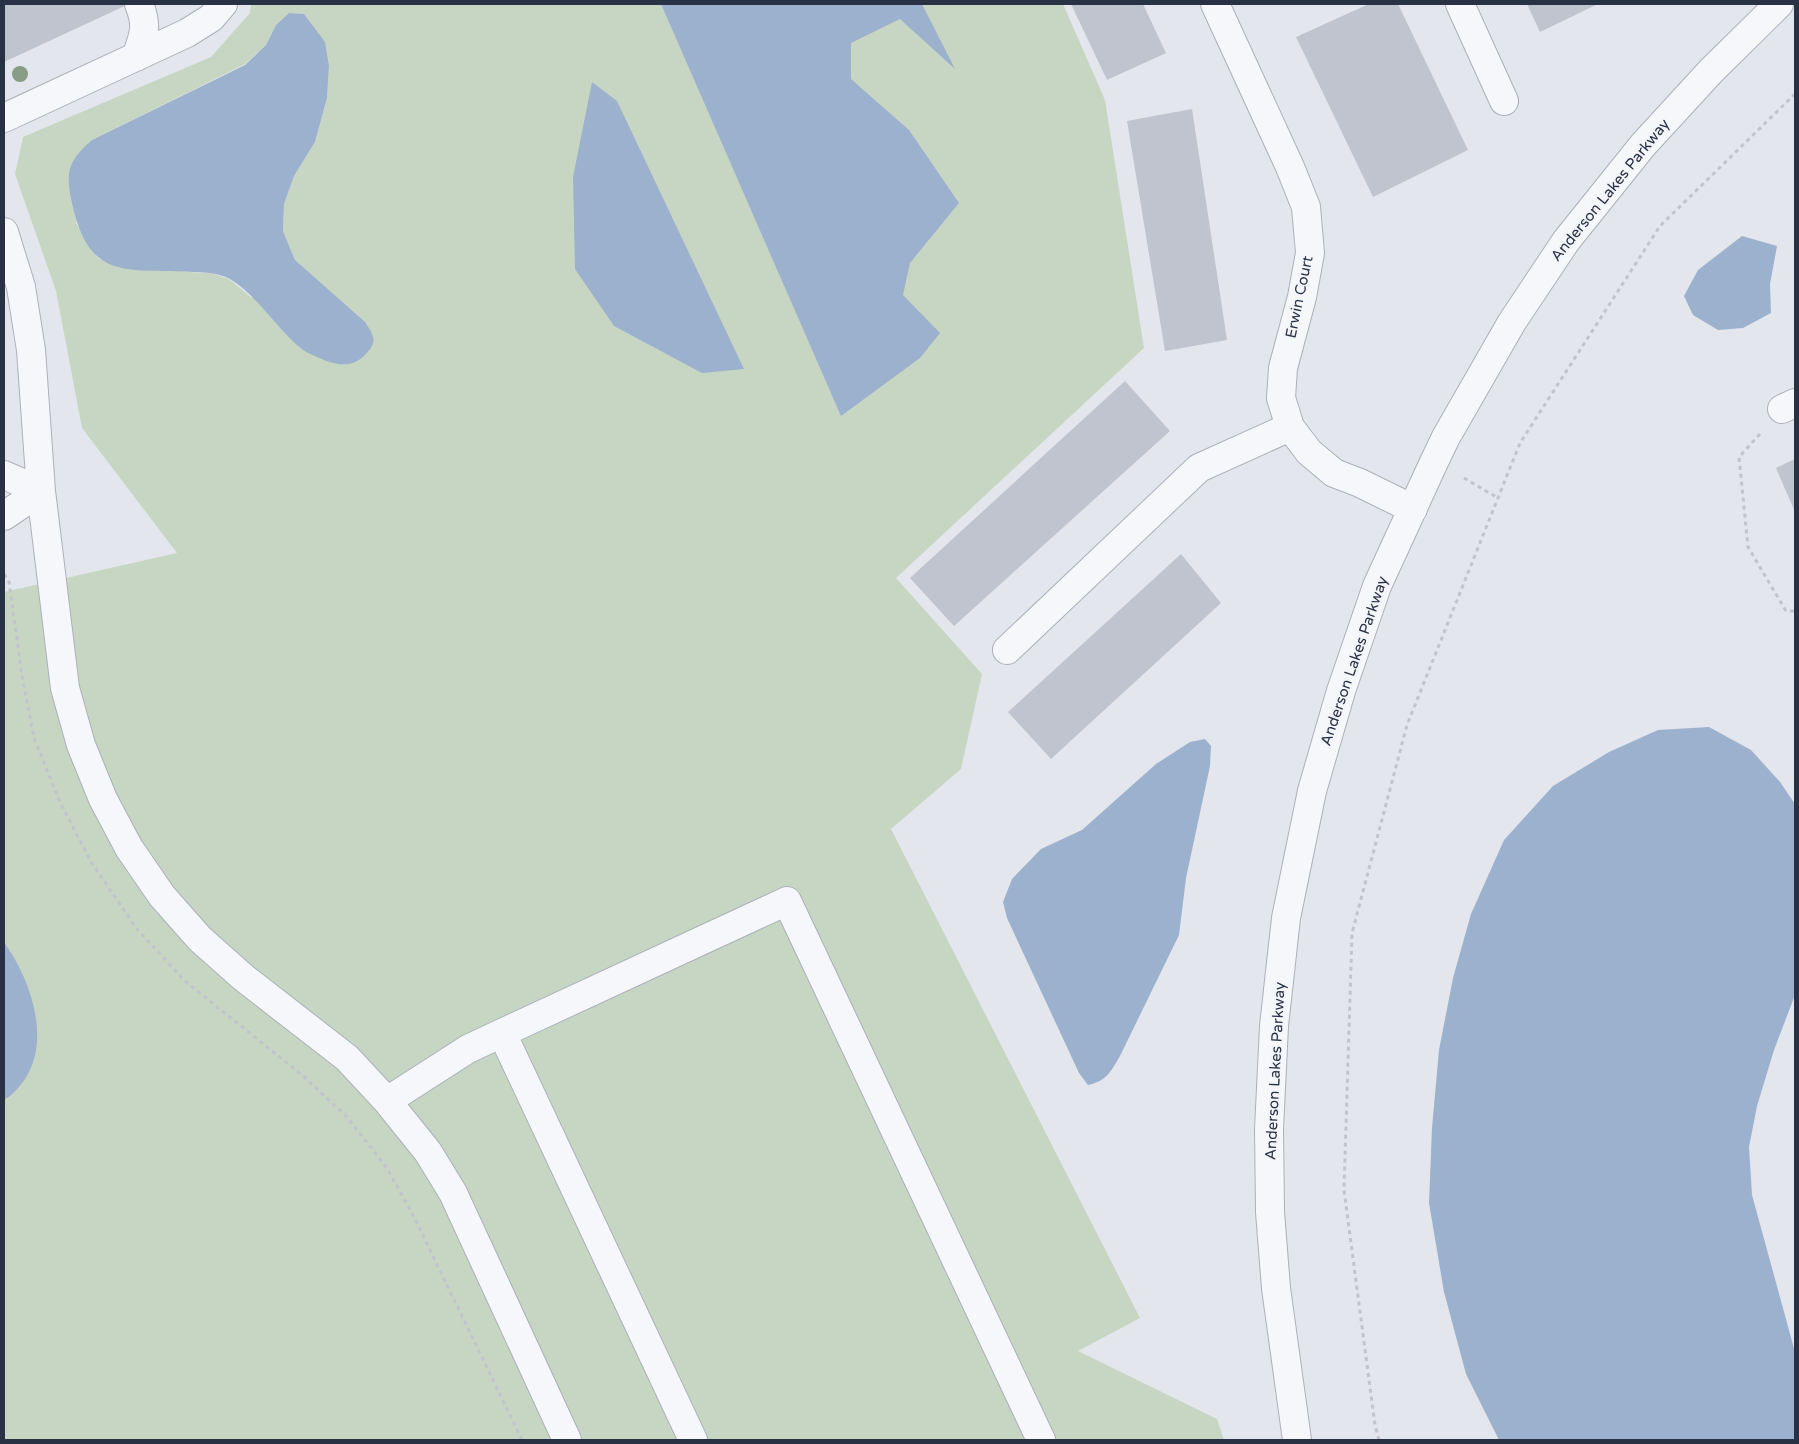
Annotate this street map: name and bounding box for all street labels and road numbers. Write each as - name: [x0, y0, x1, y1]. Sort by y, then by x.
- street label: Anderson Lakes Parkway: [1547, 115, 1673, 265]
- street label: Erwin Court: [1281, 254, 1317, 340]
- street label: Anderson Lakes Parkway: [1316, 574, 1392, 748]
- street label: Anderson Lakes Parkway: [1261, 982, 1289, 1160]

